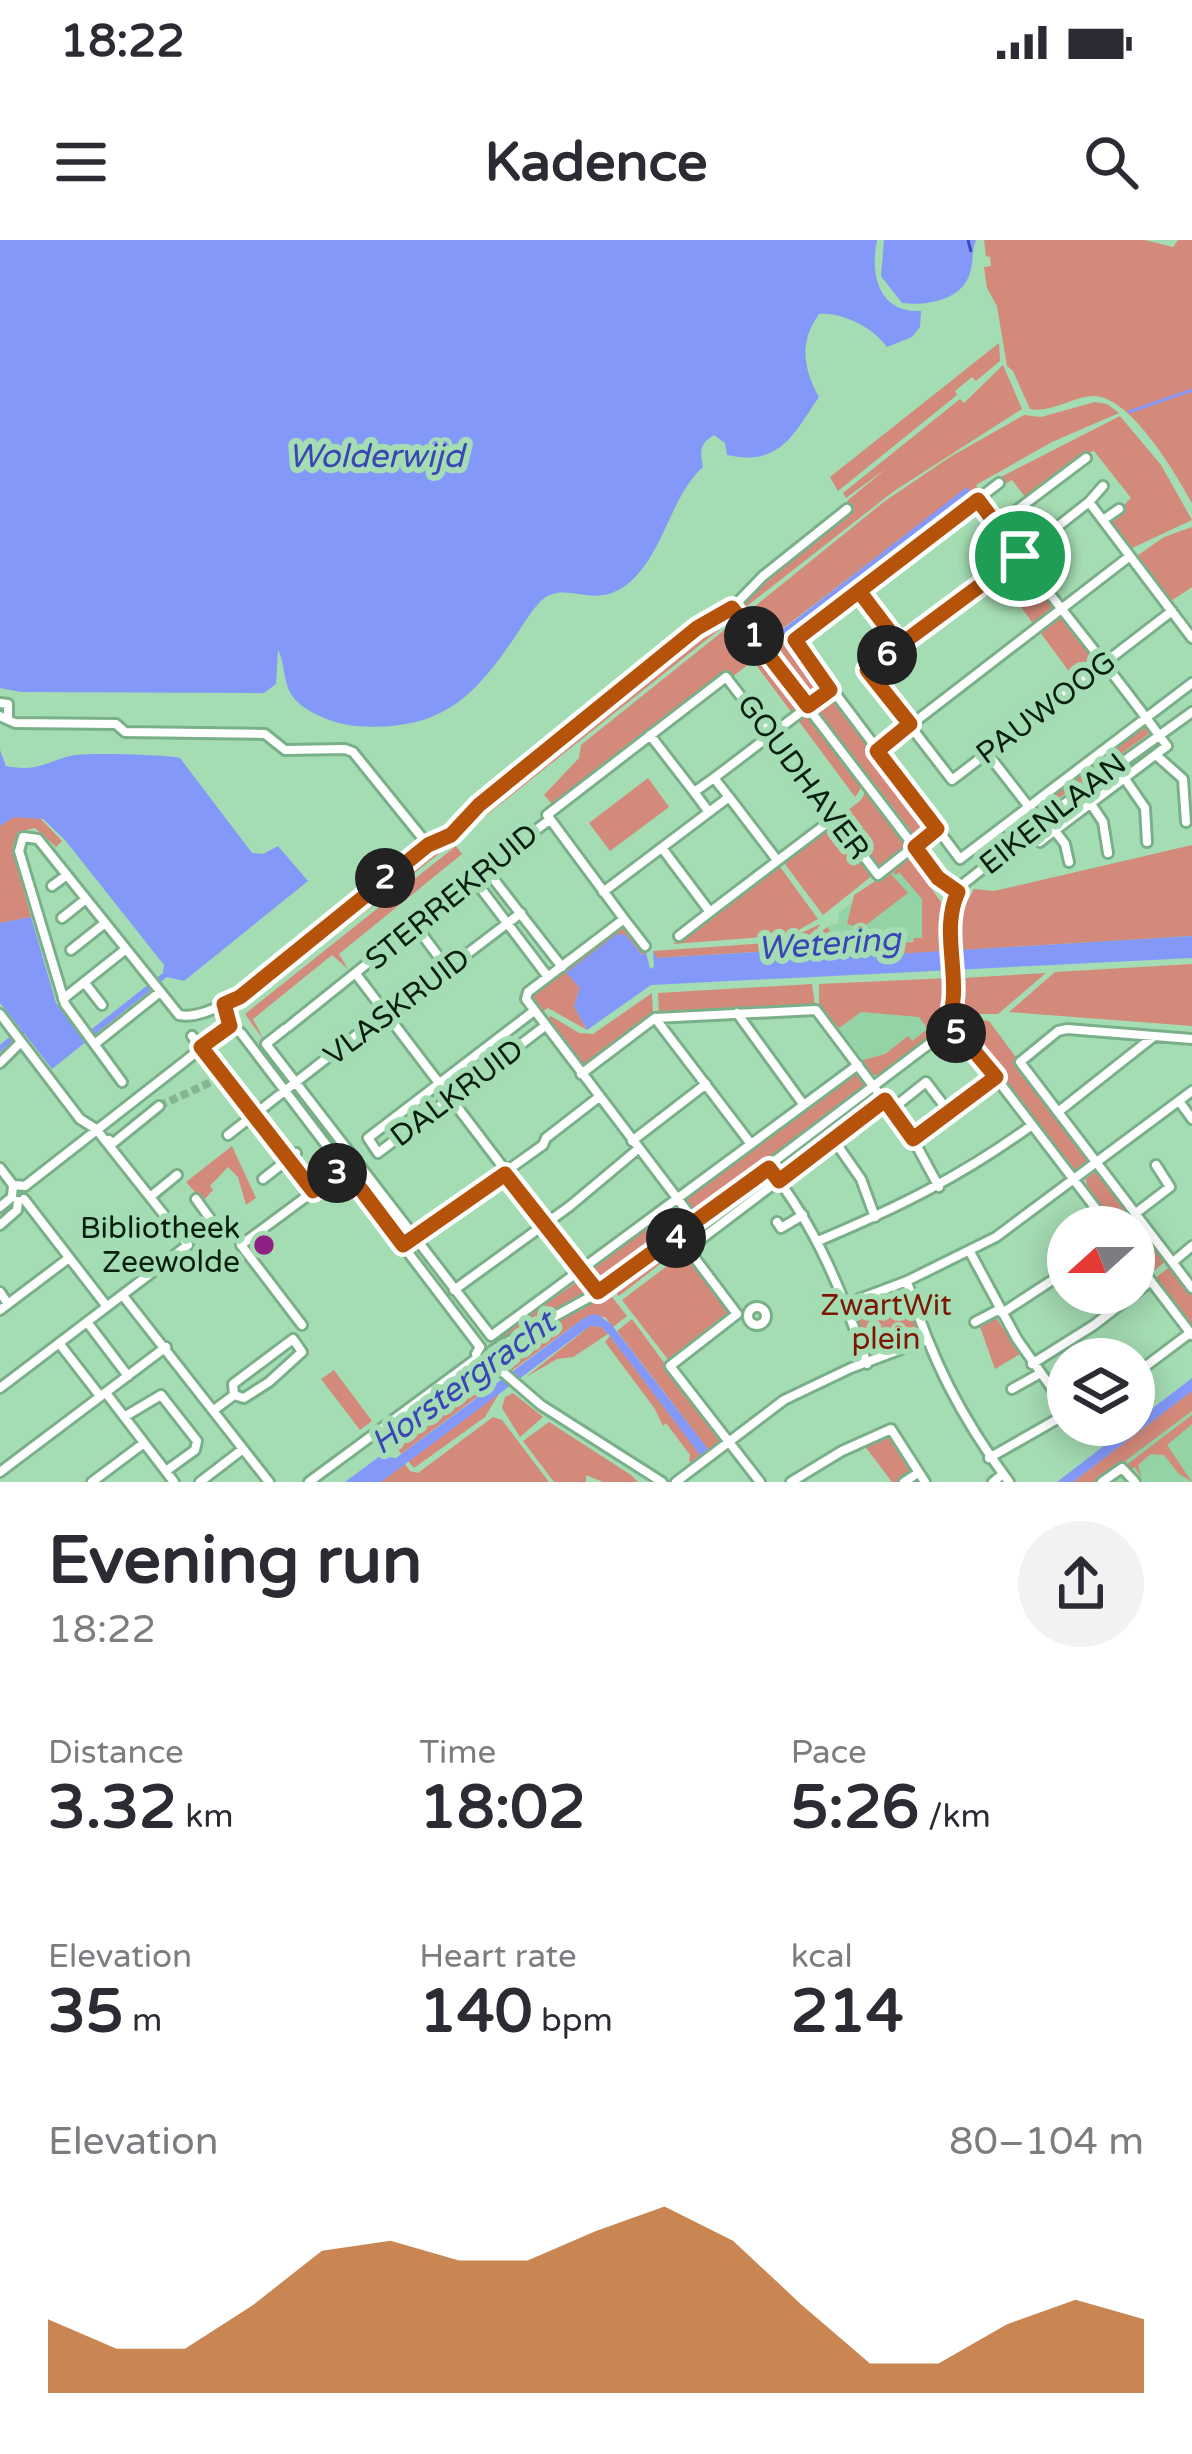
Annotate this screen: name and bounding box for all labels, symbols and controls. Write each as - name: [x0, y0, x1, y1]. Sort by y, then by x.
- text: 18:22: [60, 15, 185, 69]
- icon: menu: [48, 129, 114, 195]
- icon: search: [1078, 129, 1144, 195]
- text: Kadence: [484, 130, 708, 195]
- water label: Wolderwijd: [288, 437, 468, 476]
- pin: [969, 505, 1071, 607]
- icon: arrive: [987, 523, 1053, 589]
- pin: 1: [724, 606, 784, 666]
- text: 1: [744, 616, 764, 655]
- pin: 6: [857, 625, 917, 685]
- text: 6: [877, 635, 897, 674]
- street label: PAUWOOG: [969, 644, 1123, 772]
- street label: GOUDHAVER: [729, 687, 877, 867]
- street label: EIKENLAAN: [972, 745, 1134, 883]
- street label: STERREKRUID: [358, 816, 546, 978]
- pin: 2: [355, 848, 415, 908]
- text: 2: [375, 858, 395, 897]
- water label: Wetering: [756, 919, 904, 968]
- street label: VLASKRUID: [317, 940, 477, 1074]
- pin: 5: [926, 1003, 986, 1063]
- text: 5: [946, 1013, 966, 1052]
- street label: DALKRUID: [383, 1031, 531, 1155]
- pin: 3: [307, 1143, 367, 1203]
- text: 3: [327, 1153, 347, 1192]
- north arrow: [1047, 1206, 1155, 1314]
- map controls: [1047, 1206, 1155, 1446]
- pin: 4: [646, 1208, 706, 1268]
- place label: Bibliotheek Zeewolde: [80, 1210, 240, 1281]
- text: 4: [666, 1218, 686, 1257]
- marker: Bibliotheek Zeewolde: [251, 1232, 277, 1258]
- park label: ZwartWit plein: [820, 1287, 952, 1358]
- water label: Horstergracht: [363, 1301, 565, 1463]
- button: layers: [1047, 1338, 1155, 1446]
- text: Evening run: [48, 1521, 422, 1601]
- button: share: [1018, 1521, 1144, 1647]
- text: 18:22: [48, 1606, 156, 1653]
- text: Distance: [48, 1733, 184, 1772]
- text: Time: [419, 1733, 496, 1772]
- text: Pace: [791, 1733, 867, 1772]
- text: 3.32: [48, 1772, 177, 1844]
- text: 18:02: [419, 1772, 586, 1844]
- text: 5:26: [791, 1772, 919, 1844]
- text: km: [177, 1797, 234, 1836]
- text: /km: [919, 1797, 991, 1836]
- text: Elevation: [48, 1937, 192, 1976]
- text: Heart rate: [419, 1937, 577, 1976]
- text: kcal: [791, 1937, 853, 1976]
- text: 35: [48, 1976, 123, 2048]
- text: 140: [419, 1976, 532, 2048]
- text: 214: [791, 1976, 904, 2048]
- text: m: [123, 2001, 162, 2040]
- text: bpm: [532, 2001, 613, 2040]
- text: Elevation: [48, 2118, 218, 2165]
- text: 80–104 m: [949, 2118, 1144, 2165]

